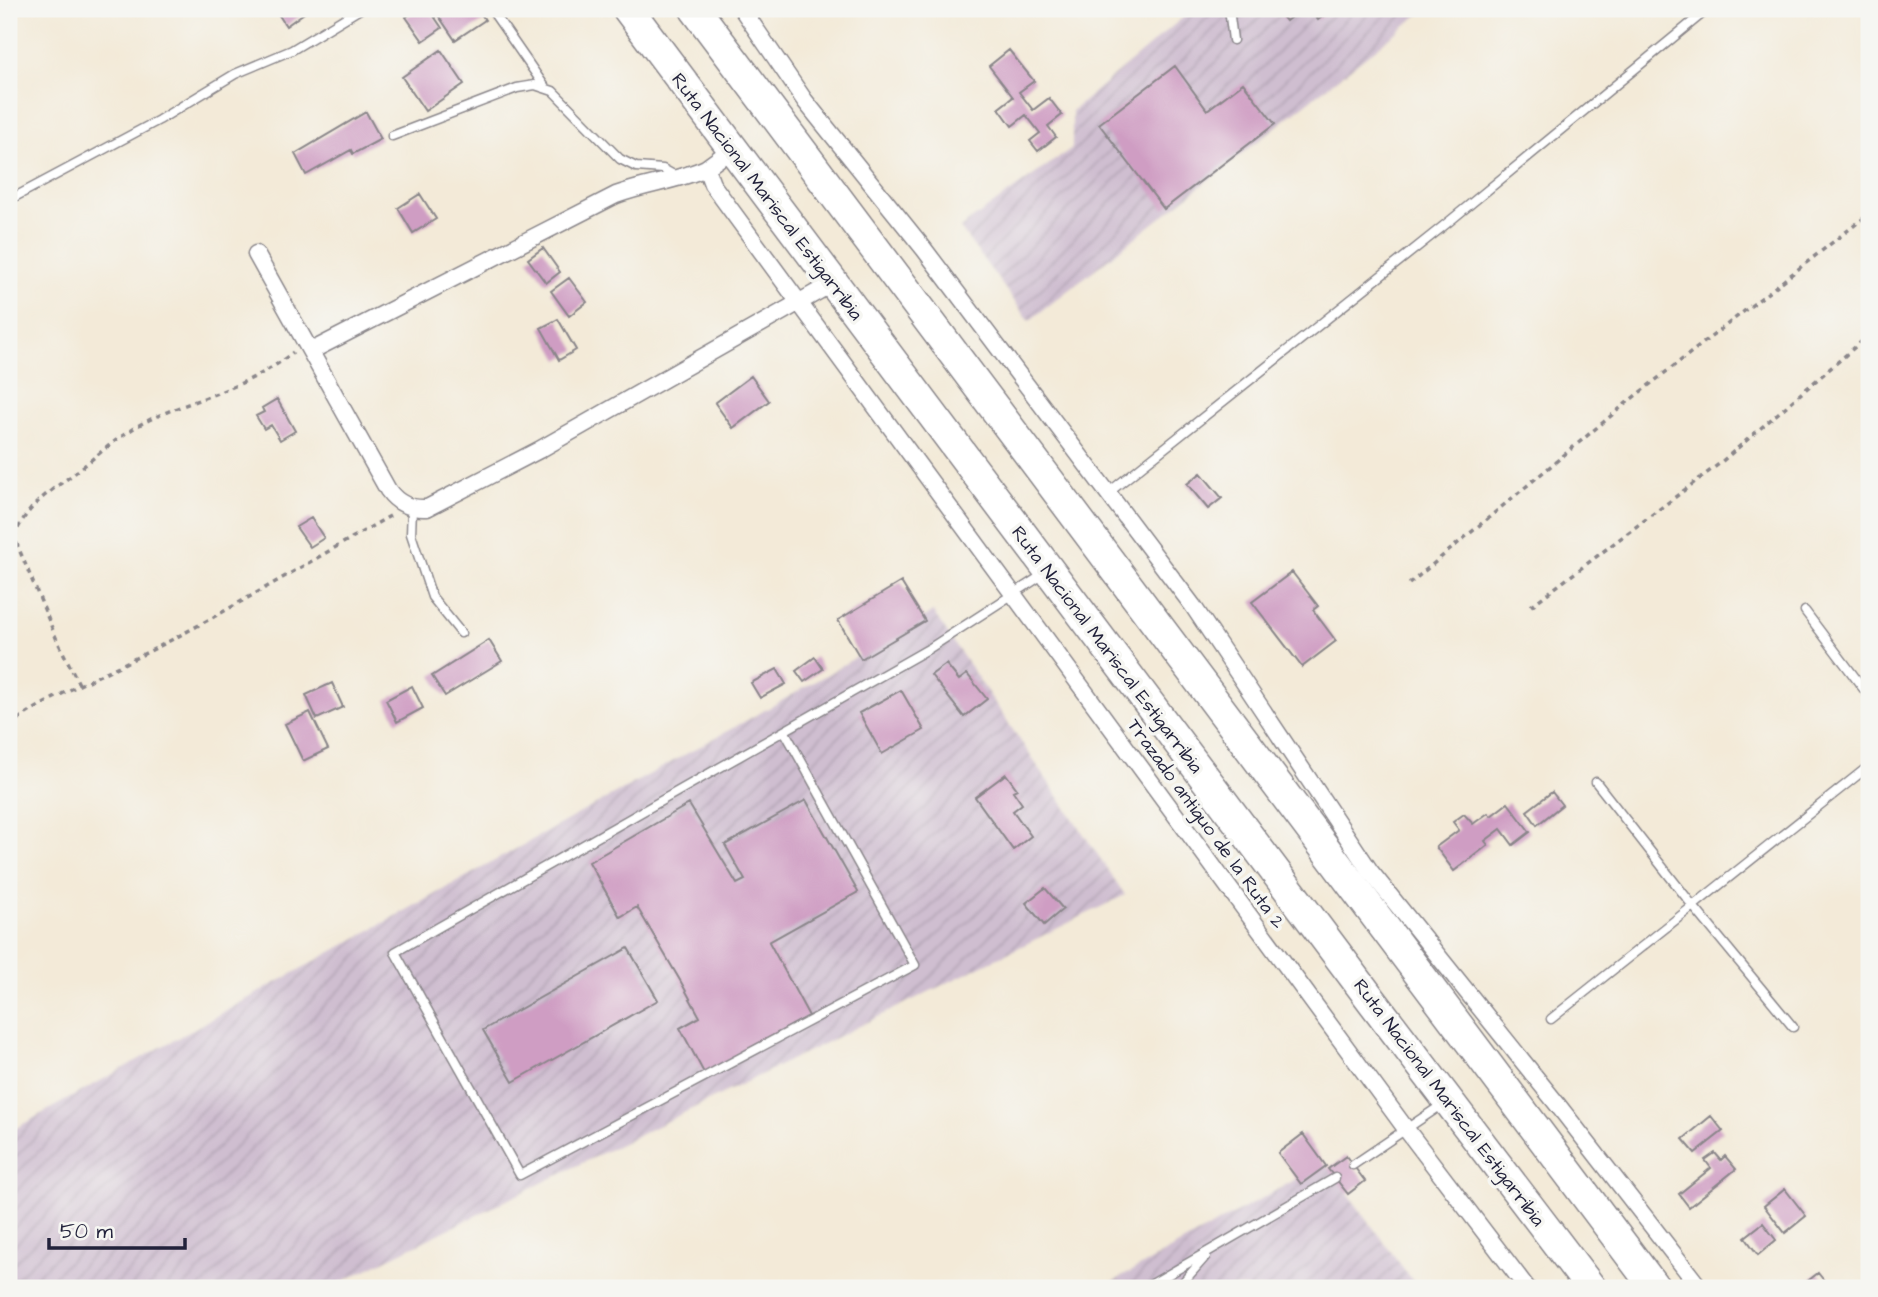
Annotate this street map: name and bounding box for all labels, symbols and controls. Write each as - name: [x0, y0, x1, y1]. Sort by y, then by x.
- street label: Ruta Nacional Mariscal Estigarribia: [664, 68, 869, 327]
- street label: Ruta Nacional Mariscal Estigarribia: [1004, 521, 1209, 780]
- street label: Trazado antiguo de la Ruta 2: [1120, 713, 1291, 935]
- street label: Ruta Nacional Mariscal Estigarribia: [1346, 974, 1551, 1233]
- scale bar: [49, 1206, 186, 1250]
- text: 50 m: [60, 1217, 114, 1246]

